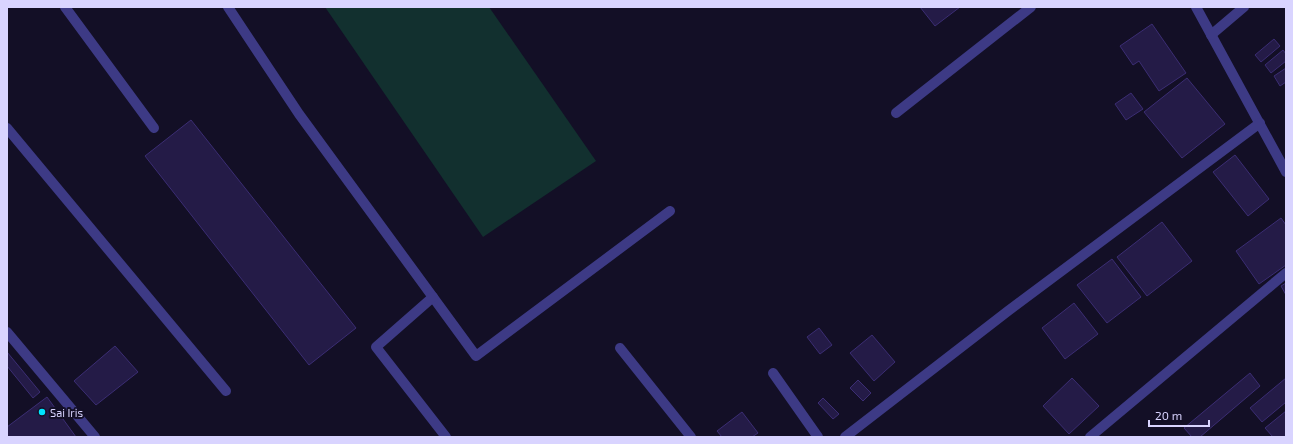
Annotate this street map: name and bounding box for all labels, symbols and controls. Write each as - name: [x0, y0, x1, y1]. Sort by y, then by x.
- scale bar: [1149, 402, 1209, 428]
- place label: Sai Iris: [50, 406, 83, 419]
- marker: Sai Iris: [37, 407, 47, 417]
- text: 20 m: [1155, 408, 1182, 422]

